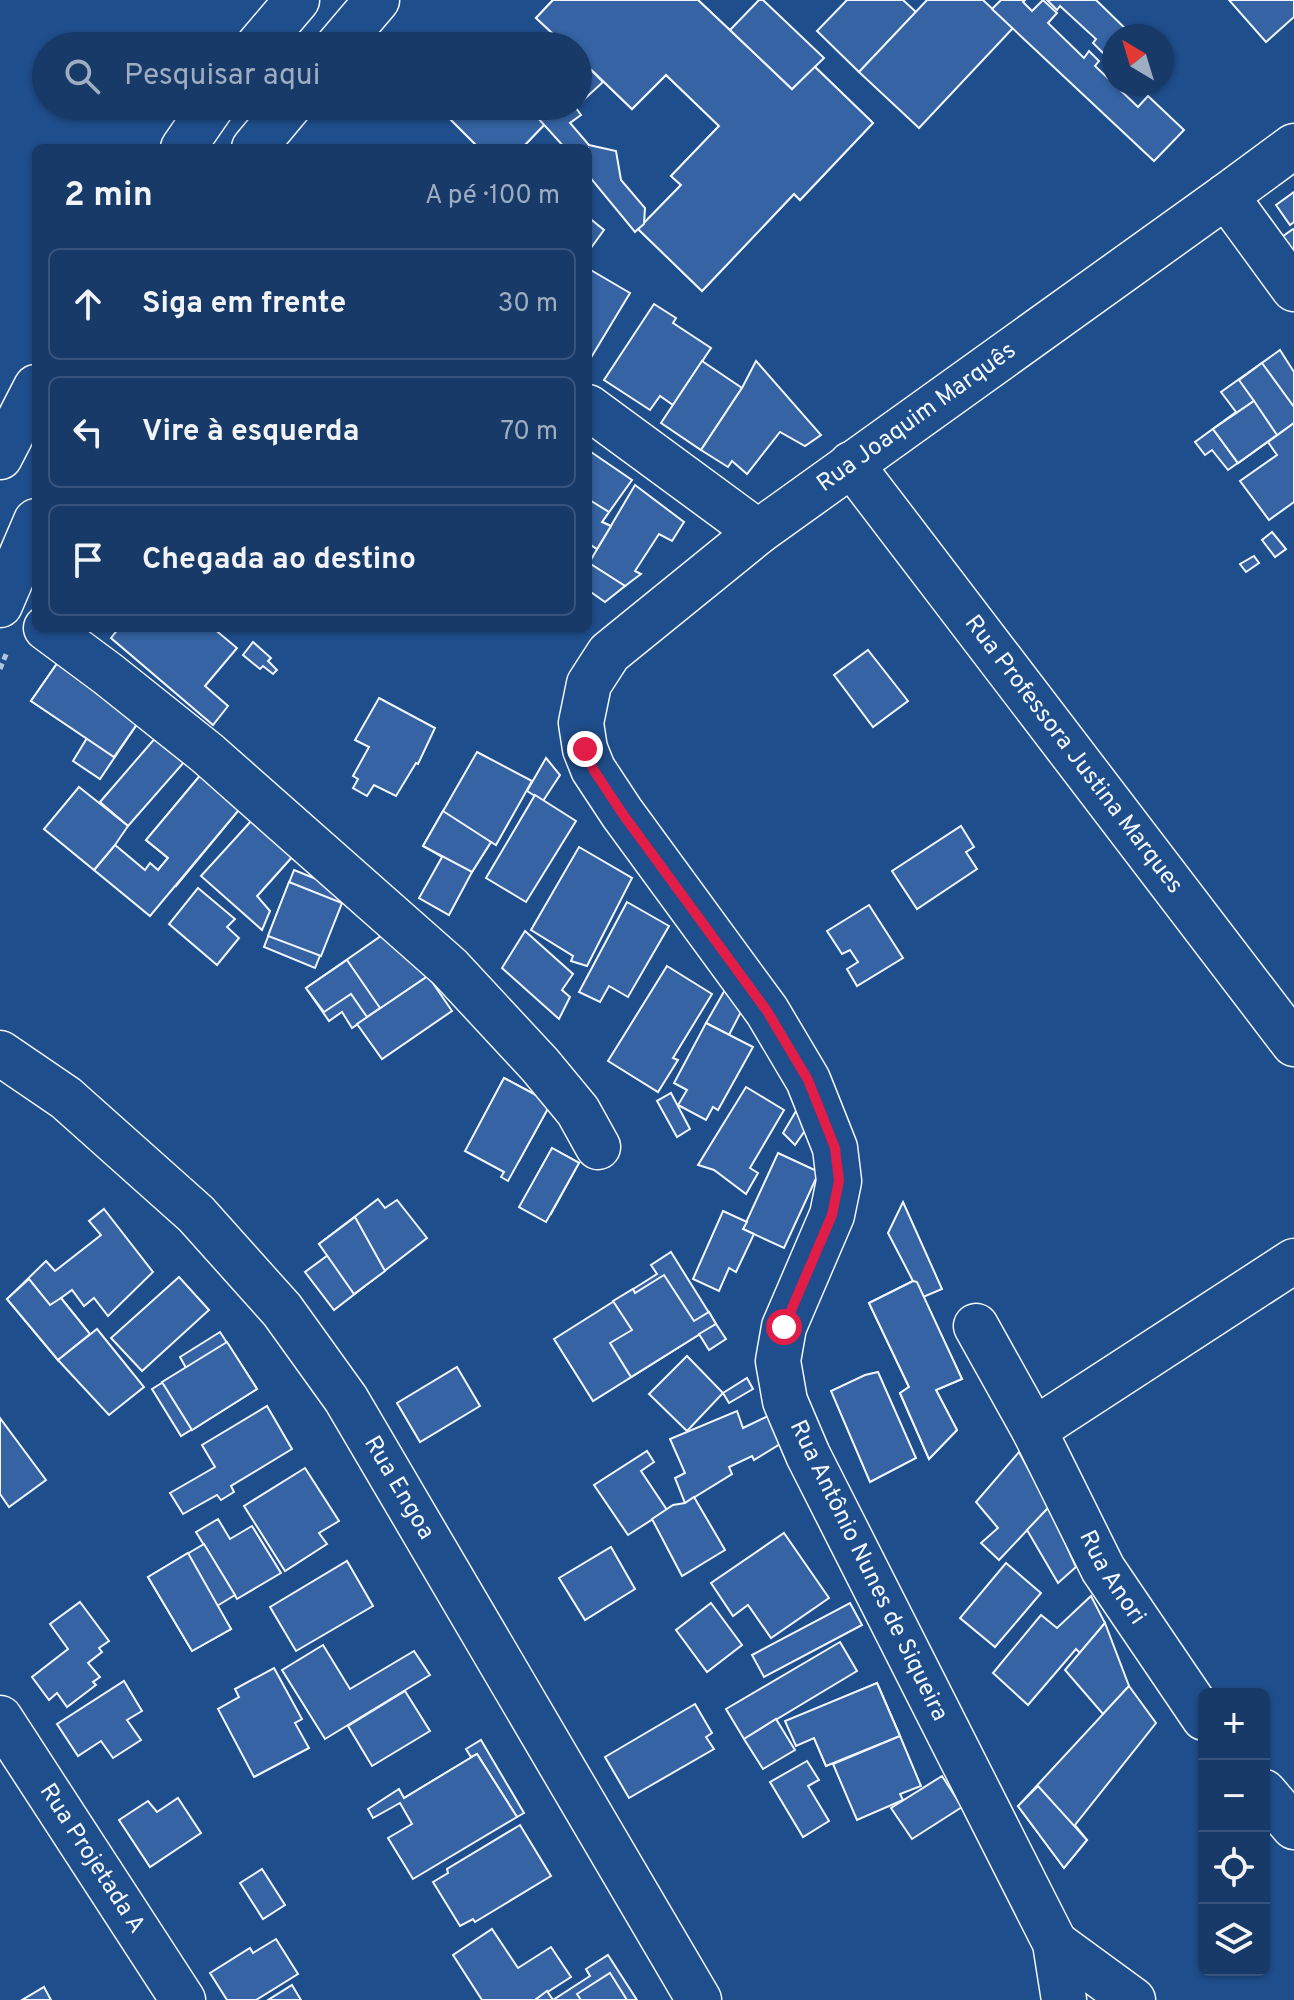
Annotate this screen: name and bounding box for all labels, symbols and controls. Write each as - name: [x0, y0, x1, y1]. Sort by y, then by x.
- north arrow: [1102, 24, 1174, 96]
- search box: [32, 32, 592, 120]
- icon: search: [60, 54, 104, 98]
- text: Pesquisar aqui: [124, 58, 320, 95]
- text: 2 min: [64, 175, 153, 218]
- text: A pé · 100 m: [425, 180, 560, 213]
- icon: ahead: [66, 282, 110, 326]
- text: Siga em frente: [142, 286, 346, 323]
- text: 30 m: [498, 288, 558, 321]
- street label: Rua Joaquim Marquês: [811, 336, 1022, 500]
- icon: left: [66, 410, 110, 454]
- text: Vire à esquerda: [142, 414, 359, 451]
- text: 70 m: [500, 416, 558, 449]
- icon: arrive: [66, 538, 110, 582]
- text: Chegada ao destino: [142, 542, 416, 579]
- street label: Rua Professora Justina Marques: [957, 610, 1189, 900]
- route end: [567, 731, 603, 767]
- route start: [766, 1309, 802, 1345]
- street label: Rua Antônio Nunes de Siqueira: [782, 1416, 954, 1726]
- street label: Rua Engoa: [356, 1431, 441, 1546]
- street label: Rua Anori: [1071, 1526, 1152, 1631]
- map controls: [1198, 1688, 1270, 1976]
- button: +: [1198, 1688, 1270, 1760]
- button: −: [1198, 1760, 1270, 1832]
- street label: Rua Projetada A: [32, 1778, 151, 1939]
- button: locate: [1198, 1832, 1270, 1904]
- button: layers: [1198, 1904, 1270, 1976]

